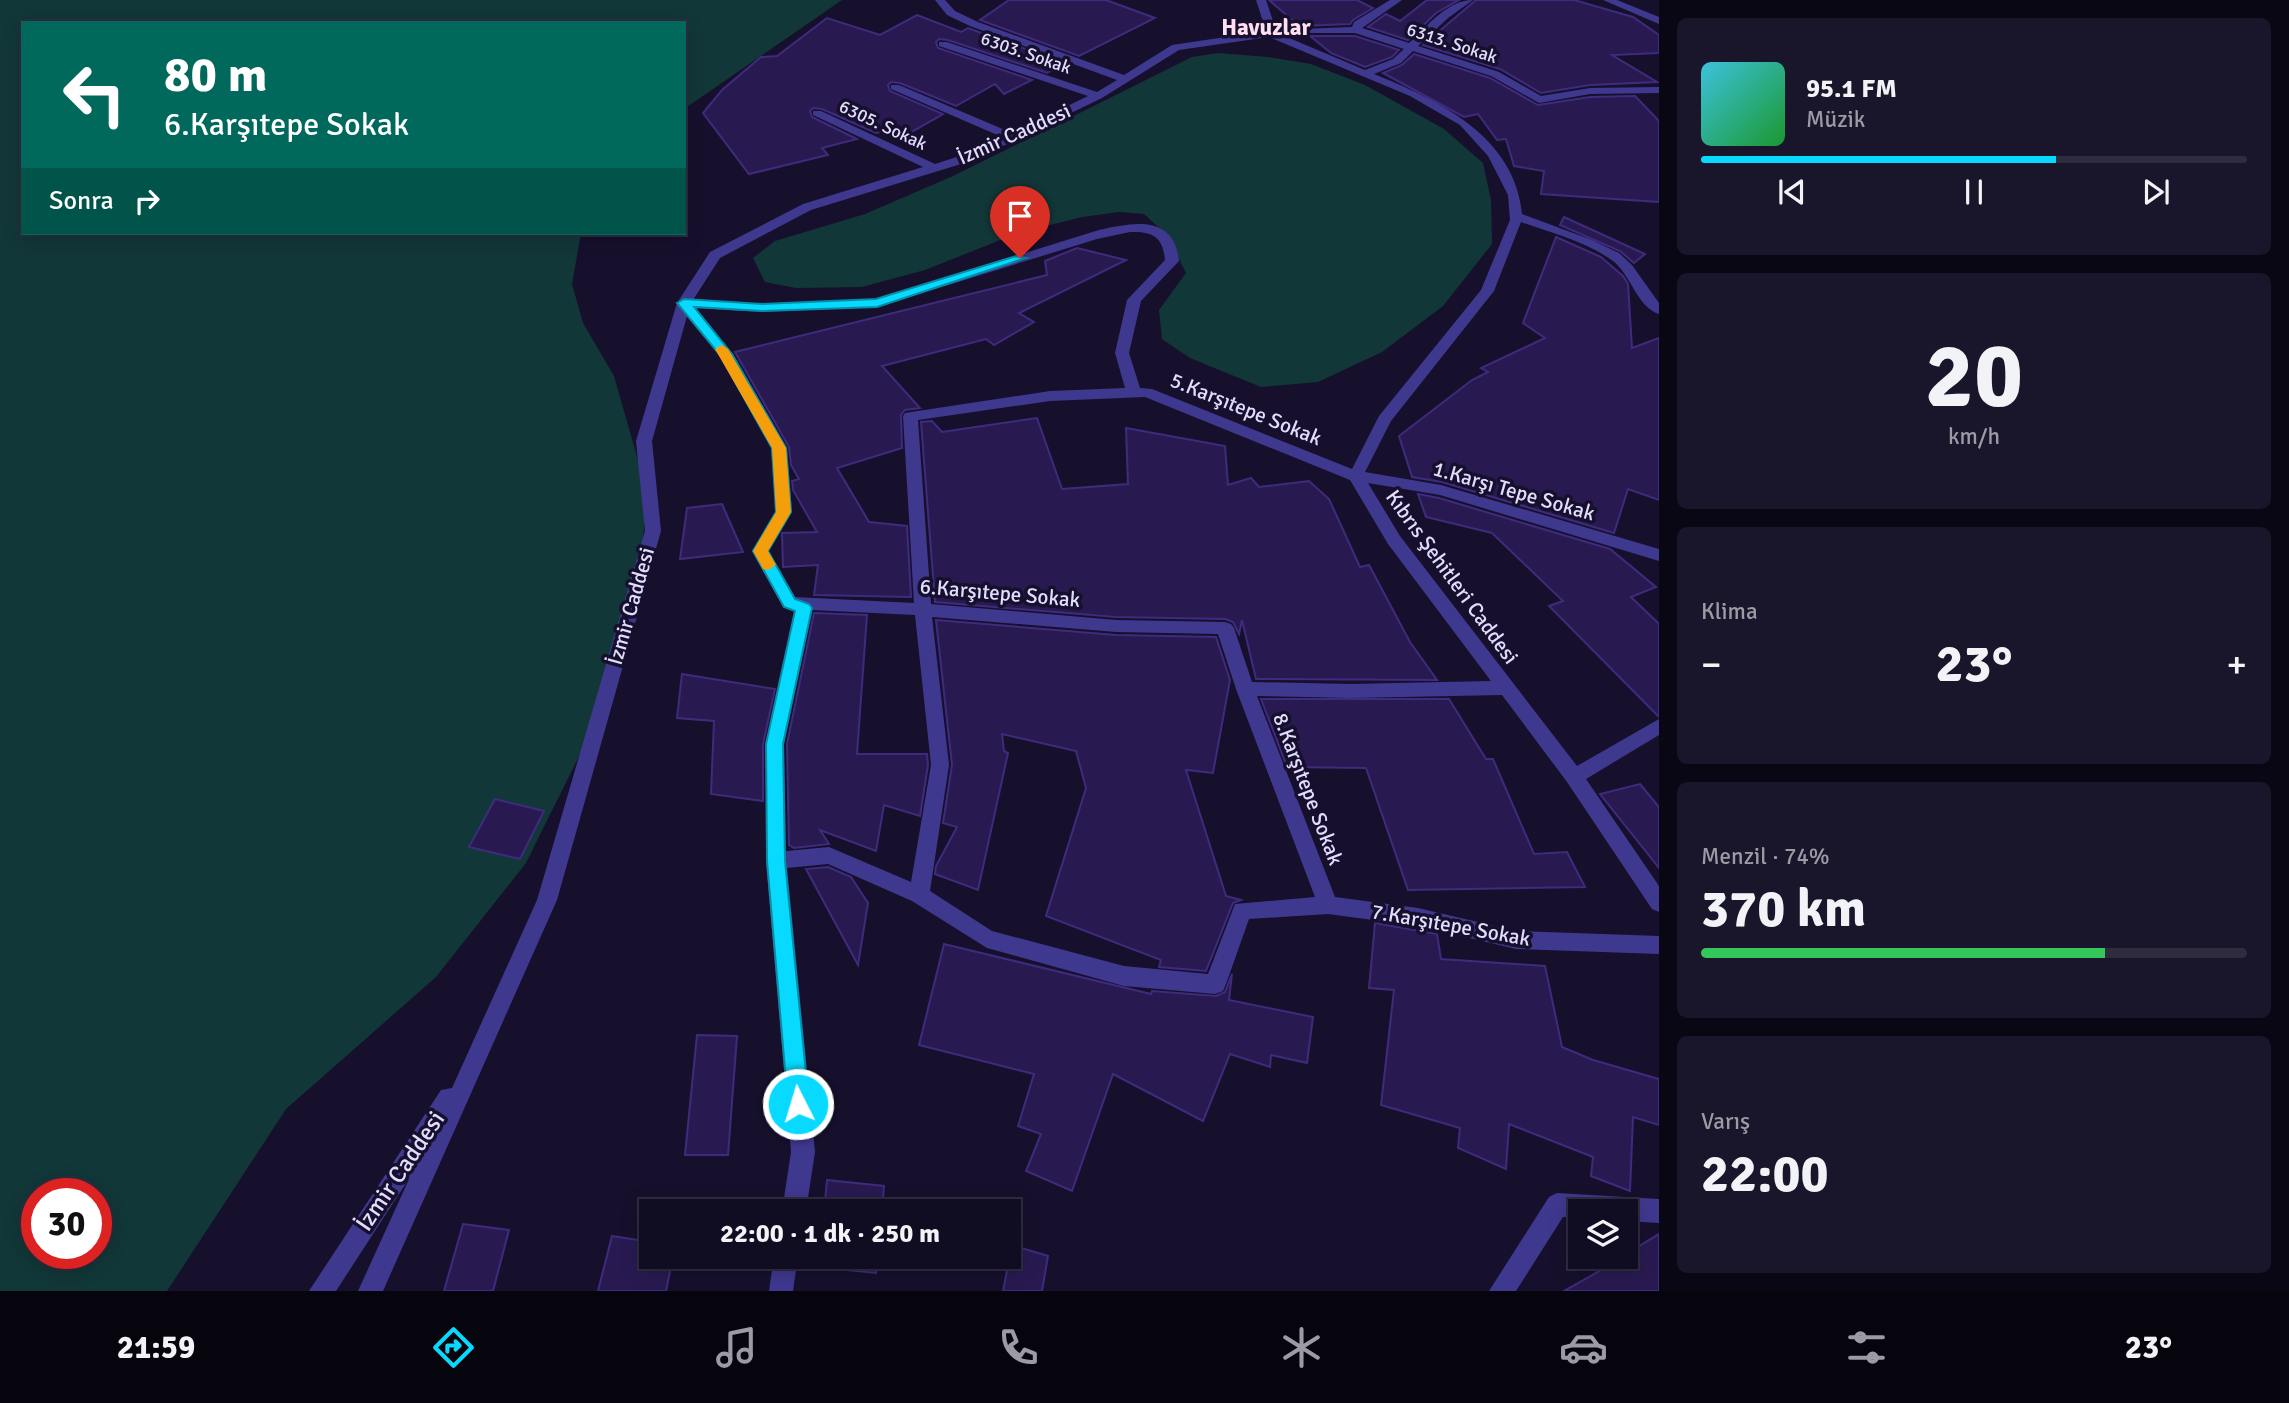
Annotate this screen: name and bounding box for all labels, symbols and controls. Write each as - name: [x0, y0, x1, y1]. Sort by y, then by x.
- district label: Havuzlar: [1221, 13, 1312, 42]
- street label: 6313. Sokak: [1404, 18, 1500, 68]
- street label: 6303. Sokak: [978, 27, 1074, 79]
- text: 80 m: [164, 45, 267, 105]
- icon: left: [49, 49, 140, 140]
- text: 95.1 FM: [1806, 73, 1897, 105]
- street label: 6305. Sokak: [836, 95, 930, 155]
- street label: İzmir Caddesi: [953, 97, 1075, 171]
- text: 6.Karşıtepe Sokak: [164, 105, 409, 144]
- text: Müzik: [1806, 105, 1865, 134]
- icon: previous: [1773, 173, 1811, 211]
- icon: pause: [1955, 173, 1993, 211]
- icon: next: [2137, 173, 2175, 211]
- icon: right: [128, 182, 166, 220]
- text: Sonra: [49, 185, 114, 217]
- pin: [990, 186, 1050, 258]
- icon: arrive: [1001, 197, 1039, 235]
- text: 20: [1925, 320, 2023, 433]
- street label: 5.Karşıtepe Sokak: [1167, 367, 1326, 451]
- text: km/h: [1948, 422, 2000, 451]
- street label: 1.Karşı Tepe Sokak: [1430, 455, 1598, 527]
- street label: Kıbrıs Şehitleri Caddesi: [1380, 485, 1524, 669]
- street label: İzmir Caddesi: [602, 544, 660, 668]
- street label: 6.Karşıtepe Sokak: [919, 573, 1082, 613]
- text: Klima: [1701, 597, 1758, 626]
- text: 23°: [1936, 632, 2012, 696]
- text: −: [1701, 641, 1722, 688]
- text: +: [2226, 641, 2247, 688]
- street label: 8.Karşıtepe Sokak: [1267, 709, 1349, 869]
- text: Menzil · 74%: [1701, 842, 1830, 871]
- text: 370 km: [1701, 877, 1866, 941]
- street label: 7.Karşıtepe Sokak: [1370, 898, 1533, 952]
- position arrow: [761, 1067, 835, 1141]
- street label: İzmir Caddesi: [349, 1105, 451, 1237]
- text: Varış: [1701, 1107, 1750, 1136]
- text: 22:00: [1701, 1142, 1829, 1206]
- speed limit sign: 30: [21, 1178, 112, 1269]
- map controls: [1568, 1199, 1638, 1269]
- button: layers: [1568, 1199, 1638, 1269]
- text: 22:00 · 1 dk · 250 m: [720, 1218, 940, 1250]
- icon: directions: [429, 1323, 478, 1372]
- icon: music: [712, 1323, 761, 1372]
- icon: phone: [994, 1323, 1043, 1372]
- icon: climate: [1277, 1323, 1326, 1372]
- icon: car: [1559, 1323, 1608, 1372]
- icon: filters: [1842, 1323, 1891, 1372]
- text: 21:59: [117, 1328, 195, 1367]
- text: 23°: [2125, 1328, 2172, 1367]

